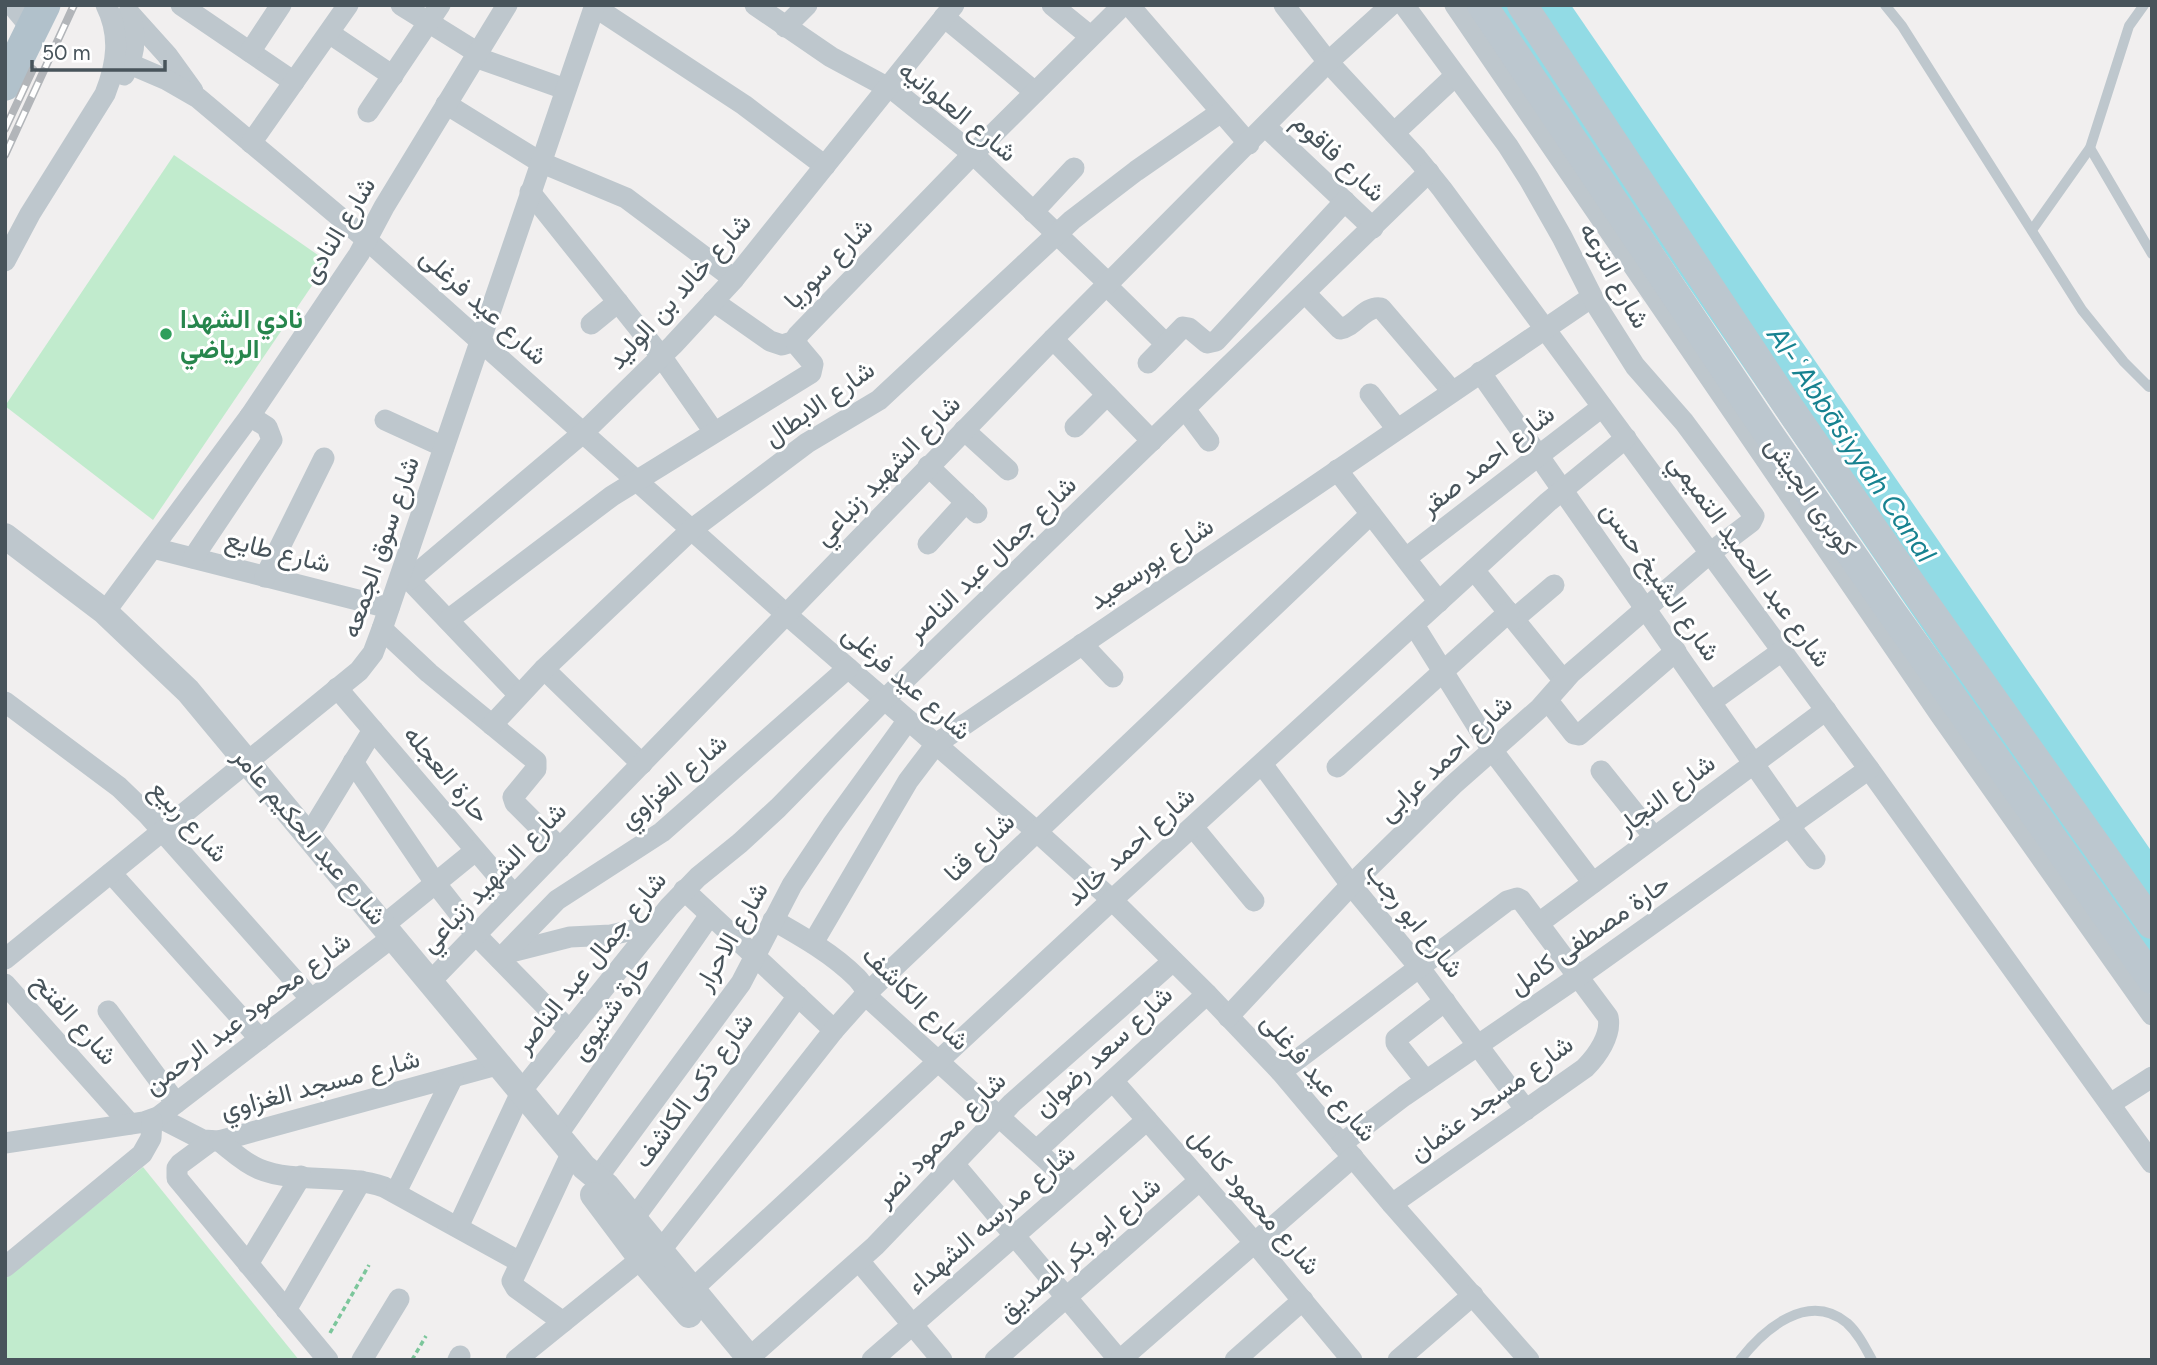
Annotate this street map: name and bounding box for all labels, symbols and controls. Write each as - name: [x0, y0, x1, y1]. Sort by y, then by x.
- scale bar: [32, 28, 164, 72]
- text: 50 m: [42, 40, 91, 65]
- street label: شارع العلوانيه: [891, 53, 1024, 170]
- street label: شارع فاقوم: [1284, 106, 1392, 210]
- street label: شارع النادى: [294, 171, 384, 290]
- street label: شارع خالد بن الوليد: [600, 206, 759, 377]
- street label: شارع سوريا: [777, 211, 881, 317]
- street label: شارع الترعه: [1571, 216, 1657, 335]
- street label: شارع عيد فرغلى: [412, 240, 554, 373]
- place label: نادي الشهدا الرياضي: [180, 303, 303, 371]
- water label: Al-ʿAbbāsiyyah Canal: [1760, 319, 1944, 569]
- marker: نادي الشهدا الرياضي: [158, 326, 174, 342]
- street label: شارع الابطال: [757, 353, 882, 455]
- street label: شارع الشهيد زنباعي: [807, 388, 971, 556]
- street label: شارع احمد صقر: [1413, 398, 1562, 525]
- street label: كوبرى الجيش: [1758, 430, 1864, 562]
- street label: شارع عبد الحميد التميمي: [1658, 447, 1838, 676]
- street label: شارع سوق الجمعه: [334, 452, 428, 643]
- street label: شارع جمال عبد الناصر: [898, 468, 1084, 650]
- street label: شارع الشيخ حسن: [1592, 495, 1728, 668]
- street label: شارع بورسعيد: [1083, 510, 1221, 618]
- street label: شارع طايع: [221, 522, 334, 581]
- street label: شارع عيد فرغلى: [835, 617, 978, 748]
- street label: شارع احمد عرابى: [1371, 688, 1520, 830]
- street label: حارة العجله: [397, 719, 497, 829]
- street label: شارع الغزاوي: [612, 727, 737, 839]
- street label: شارع عبد الحكيم عامر: [224, 740, 394, 933]
- street label: شارع النجار: [1610, 747, 1723, 843]
- street label: شارع ربيع: [141, 773, 235, 870]
- street label: شارع احمد خالد: [1059, 780, 1203, 914]
- street label: شارع الشهيد زنباعي: [413, 795, 577, 963]
- street label: شارع قنا: [937, 806, 1022, 890]
- street label: شارع ابو رجب: [1357, 856, 1471, 985]
- street label: شارع جمال عبد الناصر: [506, 865, 675, 1061]
- street label: حارة مصطفى كامل: [1502, 867, 1676, 1001]
- street label: شارع الاحرار: [687, 876, 777, 998]
- street label: شارع محمود عبد الرحمن: [137, 925, 358, 1103]
- street label: شارع الكاشف: [854, 939, 976, 1059]
- street label: حارة شتيوى: [563, 950, 659, 1066]
- street label: شارع الفتح: [24, 967, 124, 1073]
- street label: شارع سعد رضوان: [1027, 979, 1180, 1125]
- street label: شارع ذكى الكاشف: [626, 1006, 762, 1175]
- street label: شارع عيد فرغلى: [1253, 1006, 1384, 1149]
- street label: شارع مسجد عثمان: [1403, 1028, 1580, 1170]
- street label: شارع مسجد الغزاوي: [217, 1042, 424, 1131]
- street label: شارع محمود نصر: [867, 1065, 1014, 1215]
- street label: شارع محمود كامل: [1181, 1121, 1328, 1283]
- street label: شارع مدرسه الشهداء: [900, 1137, 1083, 1302]
- street label: شارع ابو بكر الصديق: [991, 1169, 1168, 1330]

